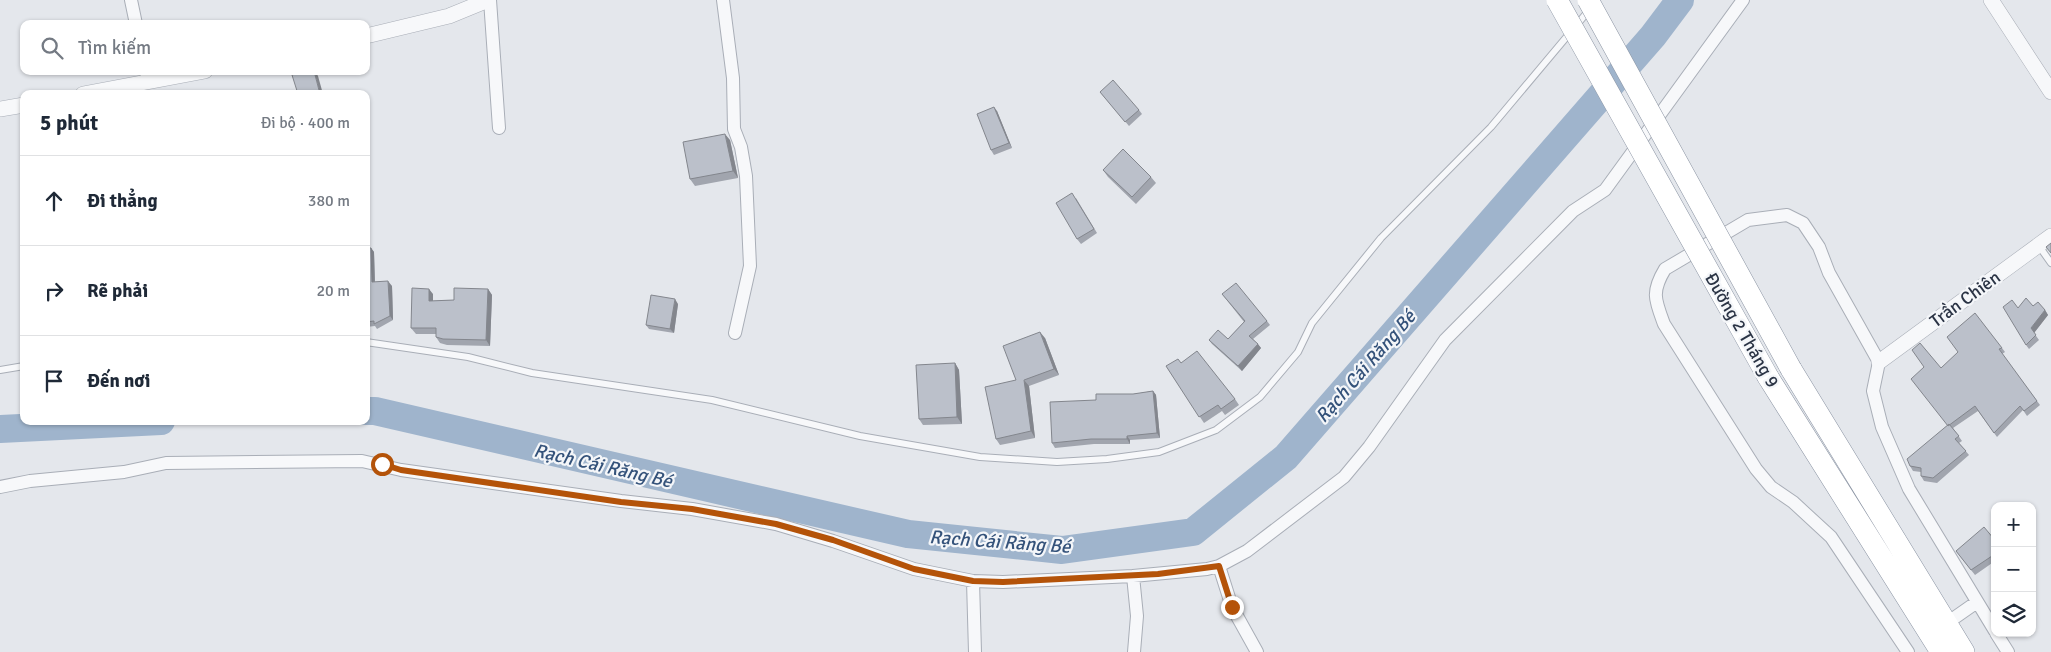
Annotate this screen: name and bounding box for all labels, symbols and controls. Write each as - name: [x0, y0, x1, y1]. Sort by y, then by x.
- search box: [20, 20, 370, 75]
- icon: search: [38, 34, 66, 62]
- text: Tìm kiếm: [78, 36, 151, 60]
- text: 5 phút: [40, 110, 98, 136]
- text: Đi bộ · 400 m: [261, 113, 350, 133]
- icon: ahead: [40, 187, 68, 215]
- text: Đi thẳng: [87, 189, 158, 213]
- text: 380 m: [308, 191, 350, 211]
- street label: Trần Chiên: [1925, 266, 2005, 332]
- street label: Đường 2 Tháng 9: [1700, 269, 1784, 391]
- icon: right: [40, 277, 68, 305]
- text: Rẽ phải: [87, 279, 148, 303]
- text: 20 m: [316, 281, 350, 301]
- water label: Rạch Cái Răng Bé: [1310, 304, 1422, 428]
- icon: arrive: [40, 367, 68, 395]
- text: Đến nơi: [87, 369, 150, 393]
- water label: Rạch Cái Răng Bé: [531, 438, 676, 494]
- route start: [371, 453, 394, 476]
- map controls: [1991, 502, 2036, 637]
- button: +: [1991, 502, 2036, 547]
- water label: Rạch Cái Răng Bé: [929, 525, 1073, 559]
- button: −: [1991, 547, 2036, 592]
- button: layers: [1991, 592, 2036, 637]
- route end: [1221, 596, 1244, 619]

